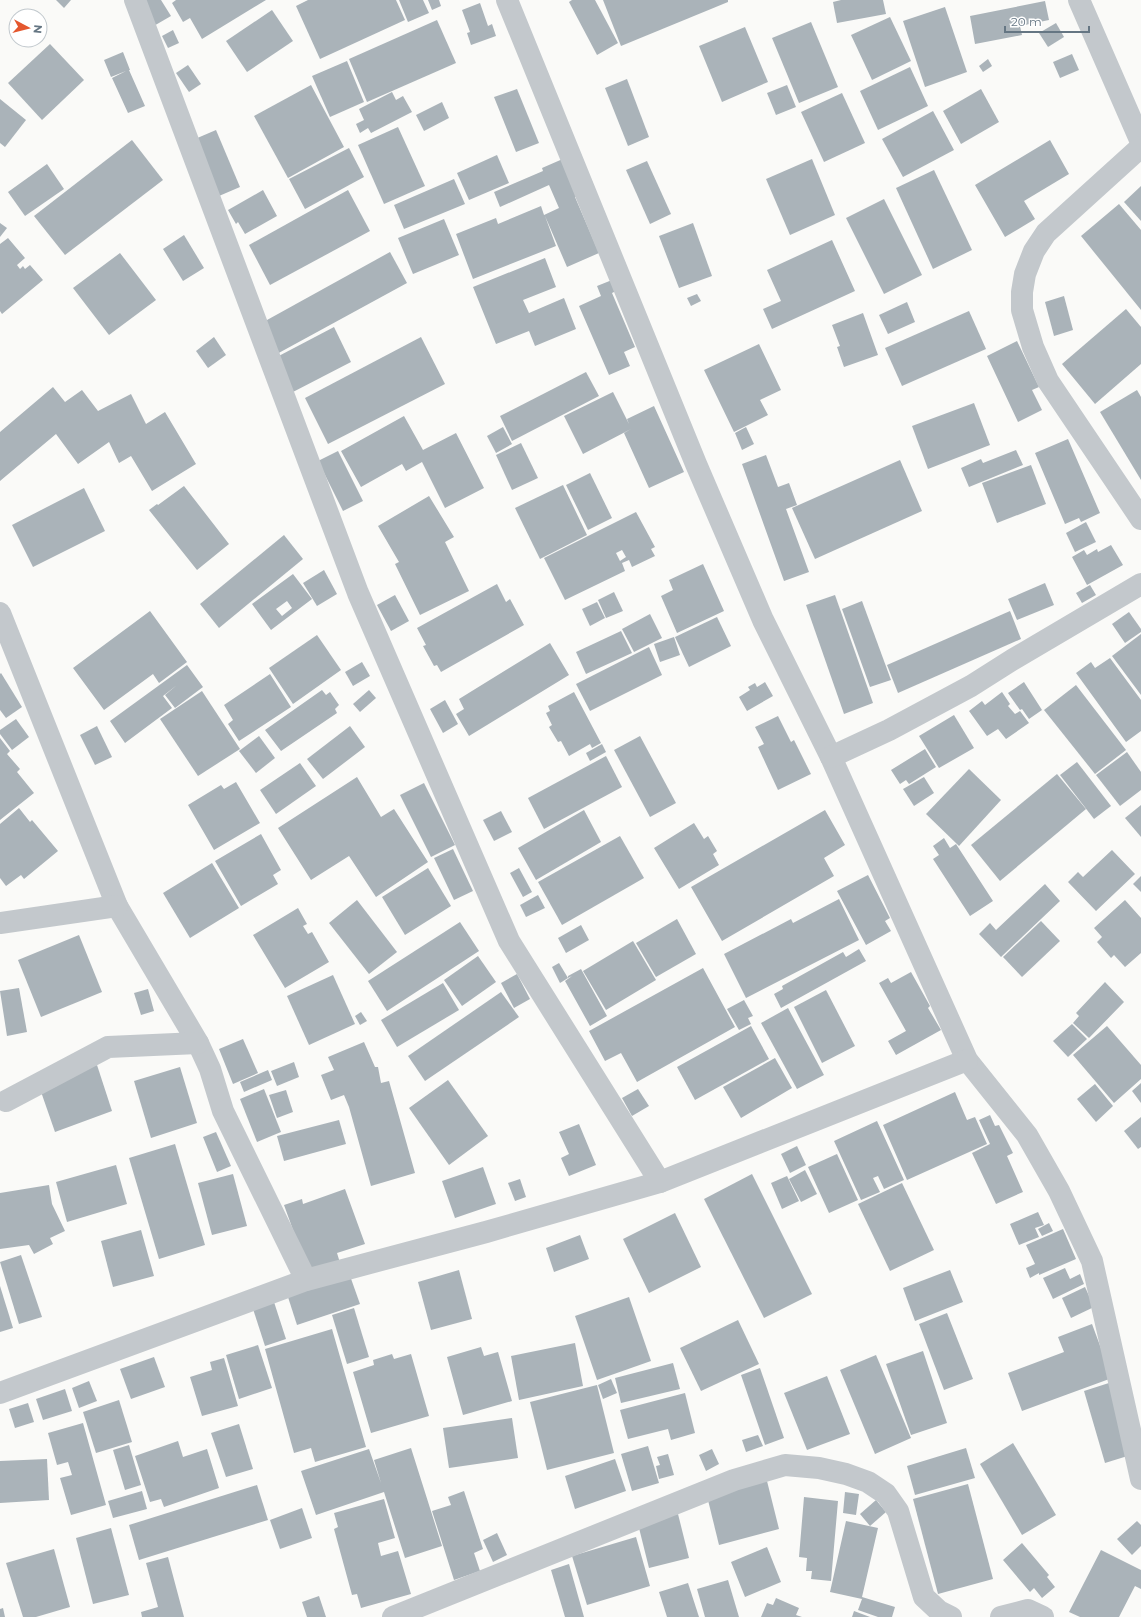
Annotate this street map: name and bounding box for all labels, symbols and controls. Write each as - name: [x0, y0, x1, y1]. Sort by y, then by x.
- north arrow: [8, 8, 48, 48]
- scale bar: [1005, 8, 1089, 34]
- text: 20 m: [1011, 14, 1042, 29]
- text: N: [30, 24, 45, 34]

